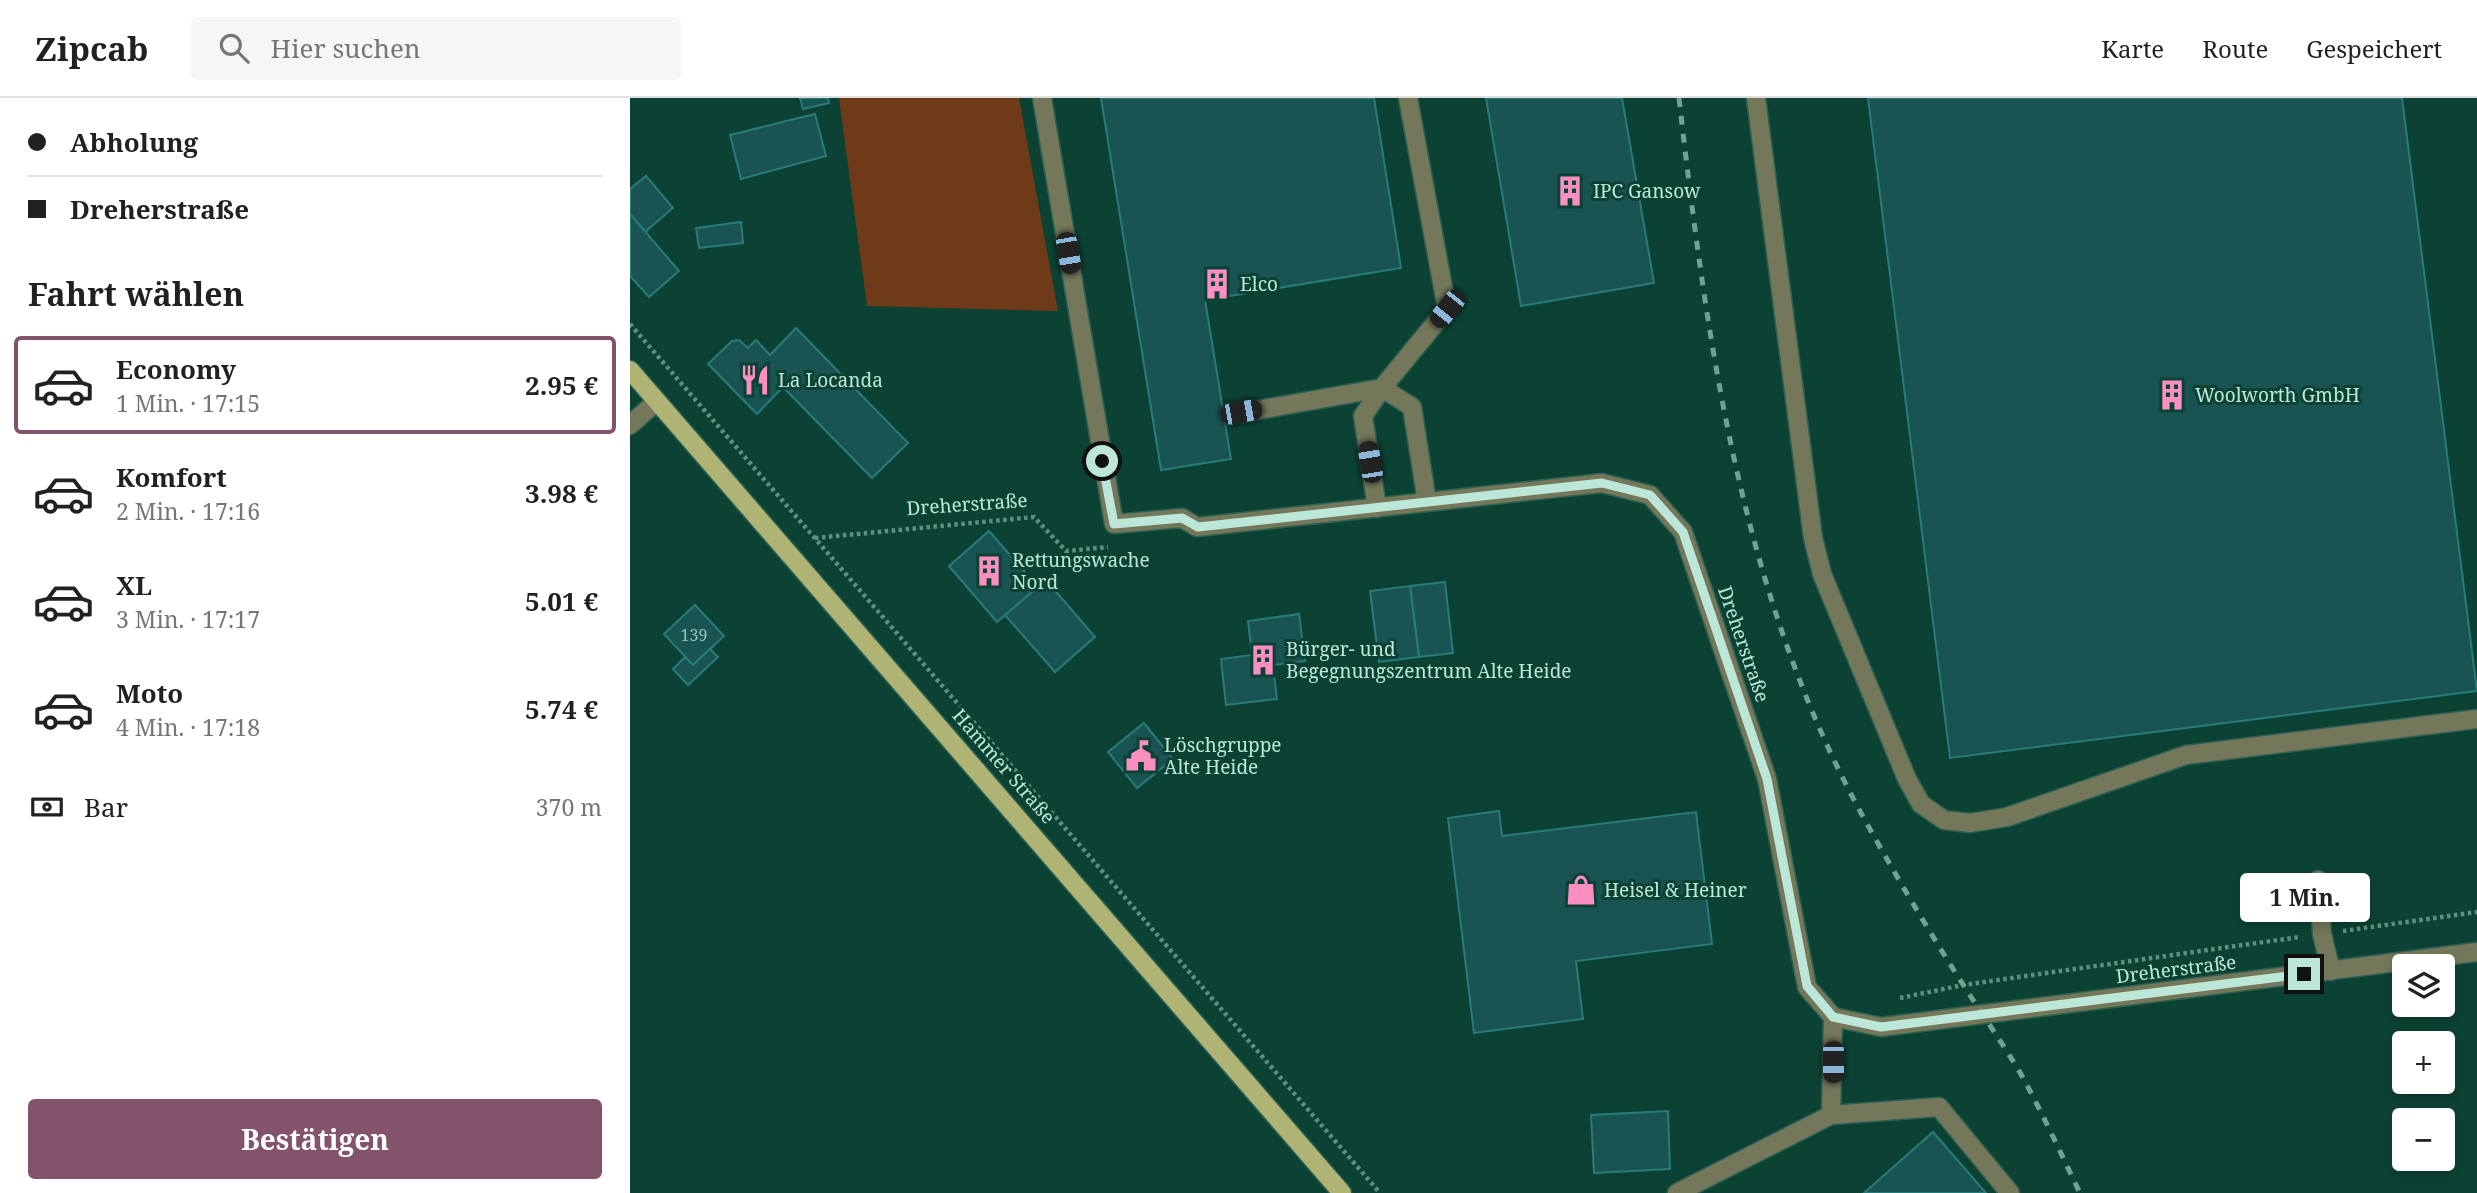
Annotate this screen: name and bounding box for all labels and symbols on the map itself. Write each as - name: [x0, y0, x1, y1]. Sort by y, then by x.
- building icon: IPC Gansow: [1553, 174, 1587, 208]
- place label: IPC Gansow: [1593, 178, 1701, 204]
- car: [1055, 230, 1082, 276]
- building icon: Elco: [1200, 267, 1234, 301]
- place label: Elco: [1240, 271, 1278, 297]
- car: [1426, 286, 1469, 332]
- restaurant icon: La Locanda: [738, 363, 772, 397]
- place label: La Locanda: [778, 367, 883, 393]
- building icon: Woolworth GmbH: [2155, 378, 2189, 412]
- place label: Woolworth GmbH: [2195, 382, 2360, 408]
- car: [1219, 398, 1264, 426]
- car: [1357, 440, 1384, 484]
- route start: [1086, 445, 1118, 477]
- street label: Dreherstraße: [906, 487, 1028, 521]
- place label: Rettungswache Nord: [1012, 547, 1150, 595]
- building icon: Rettungswache Nord: [972, 554, 1006, 588]
- street label: Dreherstraße: [1712, 583, 1776, 705]
- house number: 139: [681, 624, 707, 646]
- place label: Bürger- und Begegnungszentrum Alte Heide: [1286, 636, 1572, 684]
- building icon: Bürger- und Begegnungszentrum Alte Heide: [1246, 643, 1280, 677]
- street label: Hammer Straße: [947, 703, 1061, 829]
- place label: Löschgruppe Alte Heide: [1164, 732, 1282, 780]
- public building icon: Löschgruppe Alte Heide: [1124, 739, 1158, 773]
- callout: 1 Min.: [2239, 872, 2369, 922]
- shop icon: Heisel & Heiner: [1564, 873, 1598, 907]
- place label: Heisel & Heiner: [1604, 877, 1747, 903]
- street label: Dreherstraße: [2114, 949, 2238, 989]
- route end: [2288, 958, 2320, 990]
- car: [1823, 1041, 1844, 1083]

